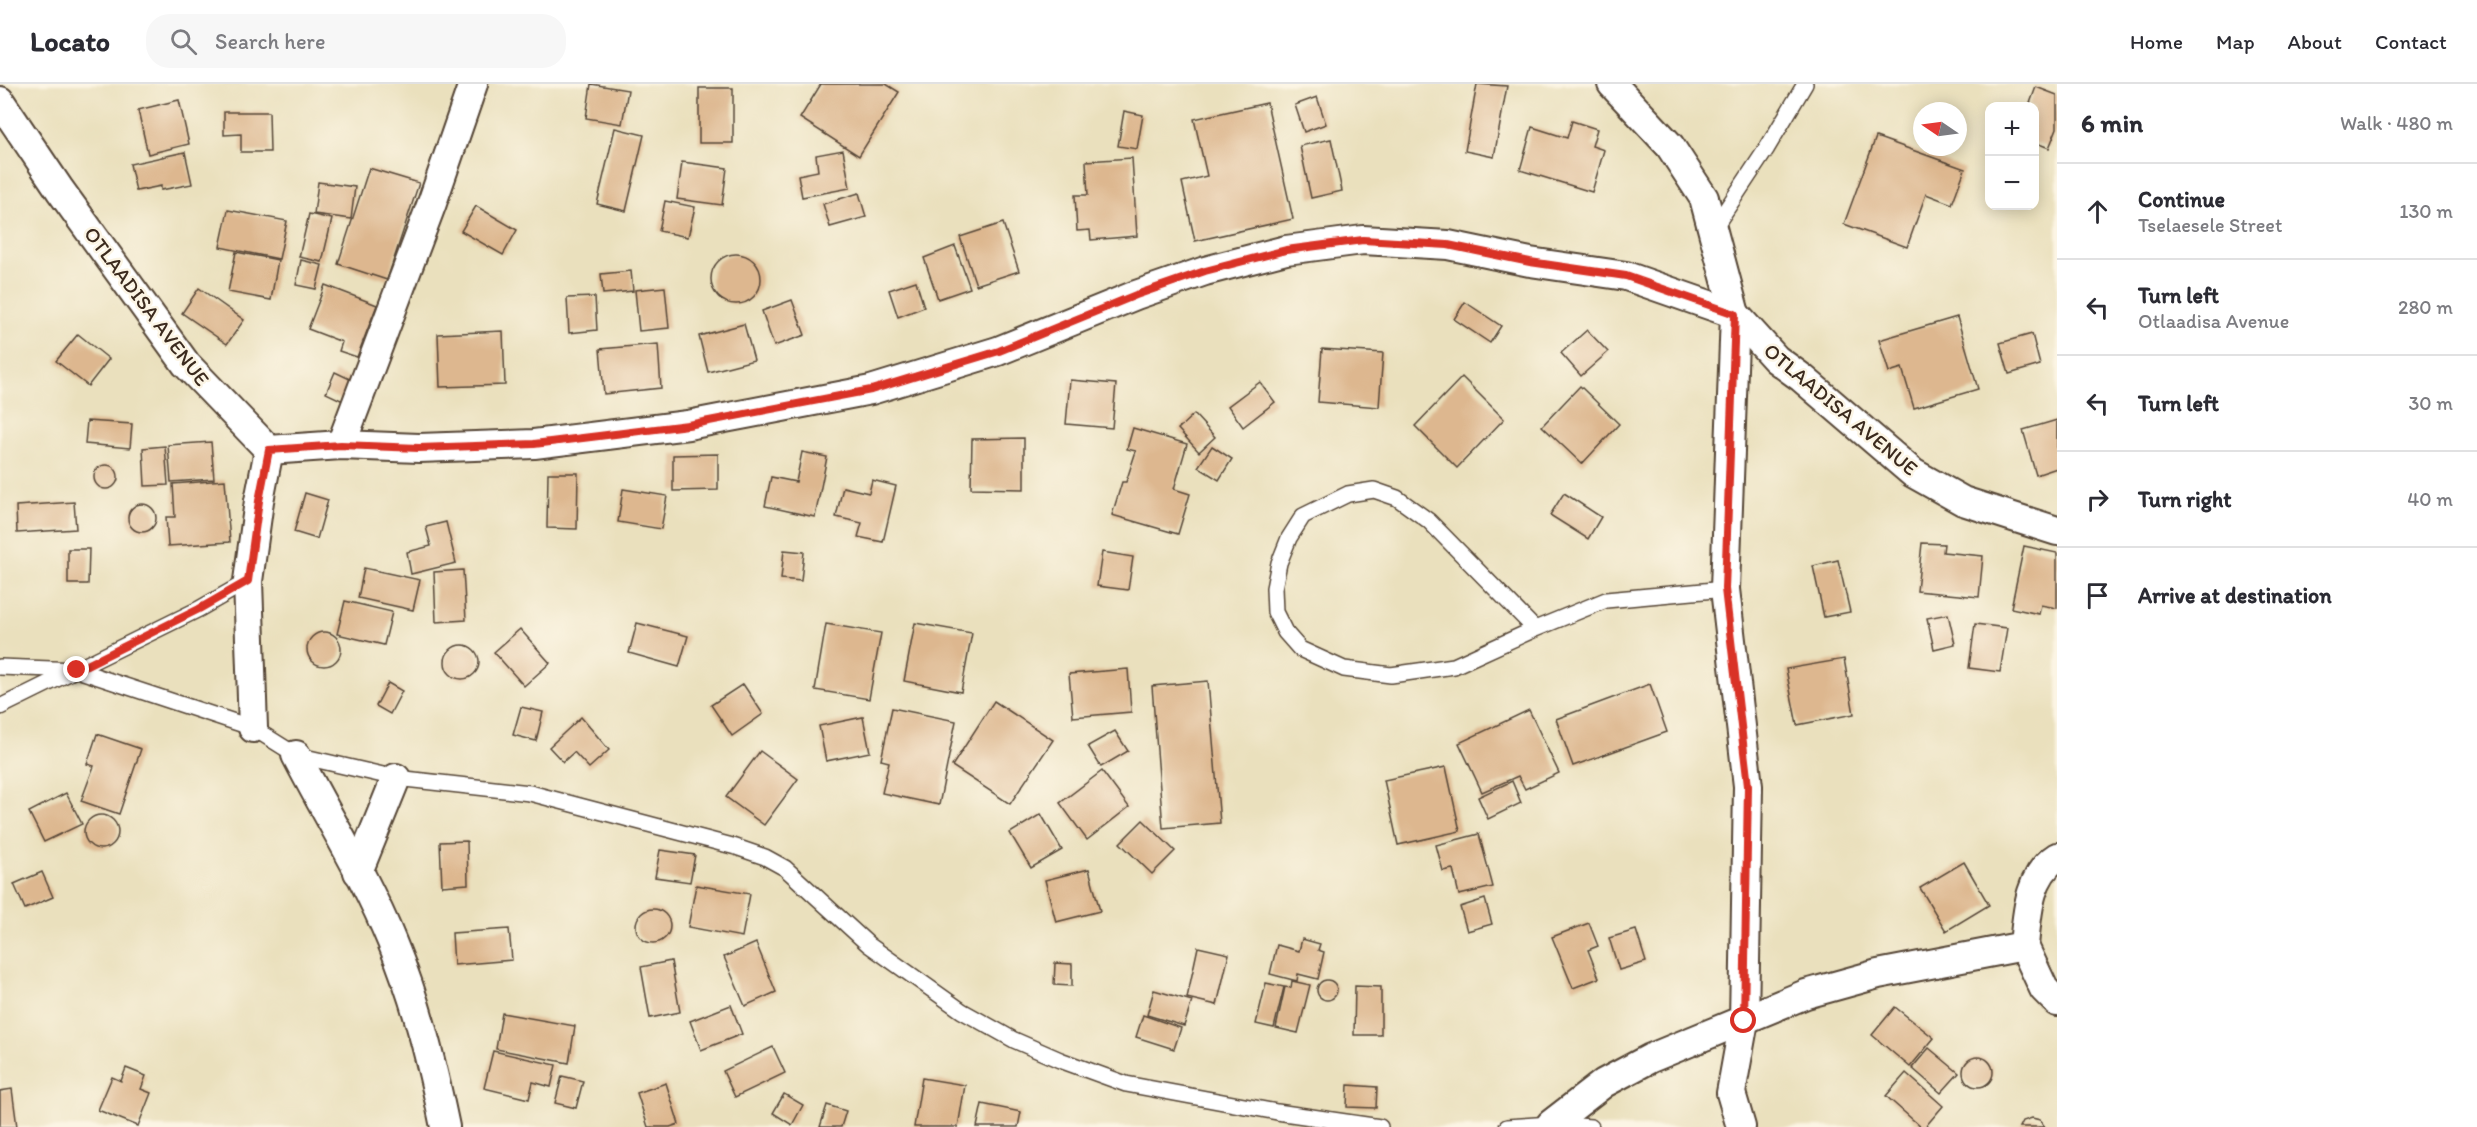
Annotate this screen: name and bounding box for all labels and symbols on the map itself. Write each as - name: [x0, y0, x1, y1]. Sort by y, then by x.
- north arrow: [1913, 102, 1967, 156]
- street label: OTLAADISA AVENUE: [79, 221, 215, 391]
- street label: OTLAADISA AVENUE: [1759, 337, 1923, 481]
- route end: [63, 656, 89, 682]
- route start: [1730, 1007, 1756, 1033]

